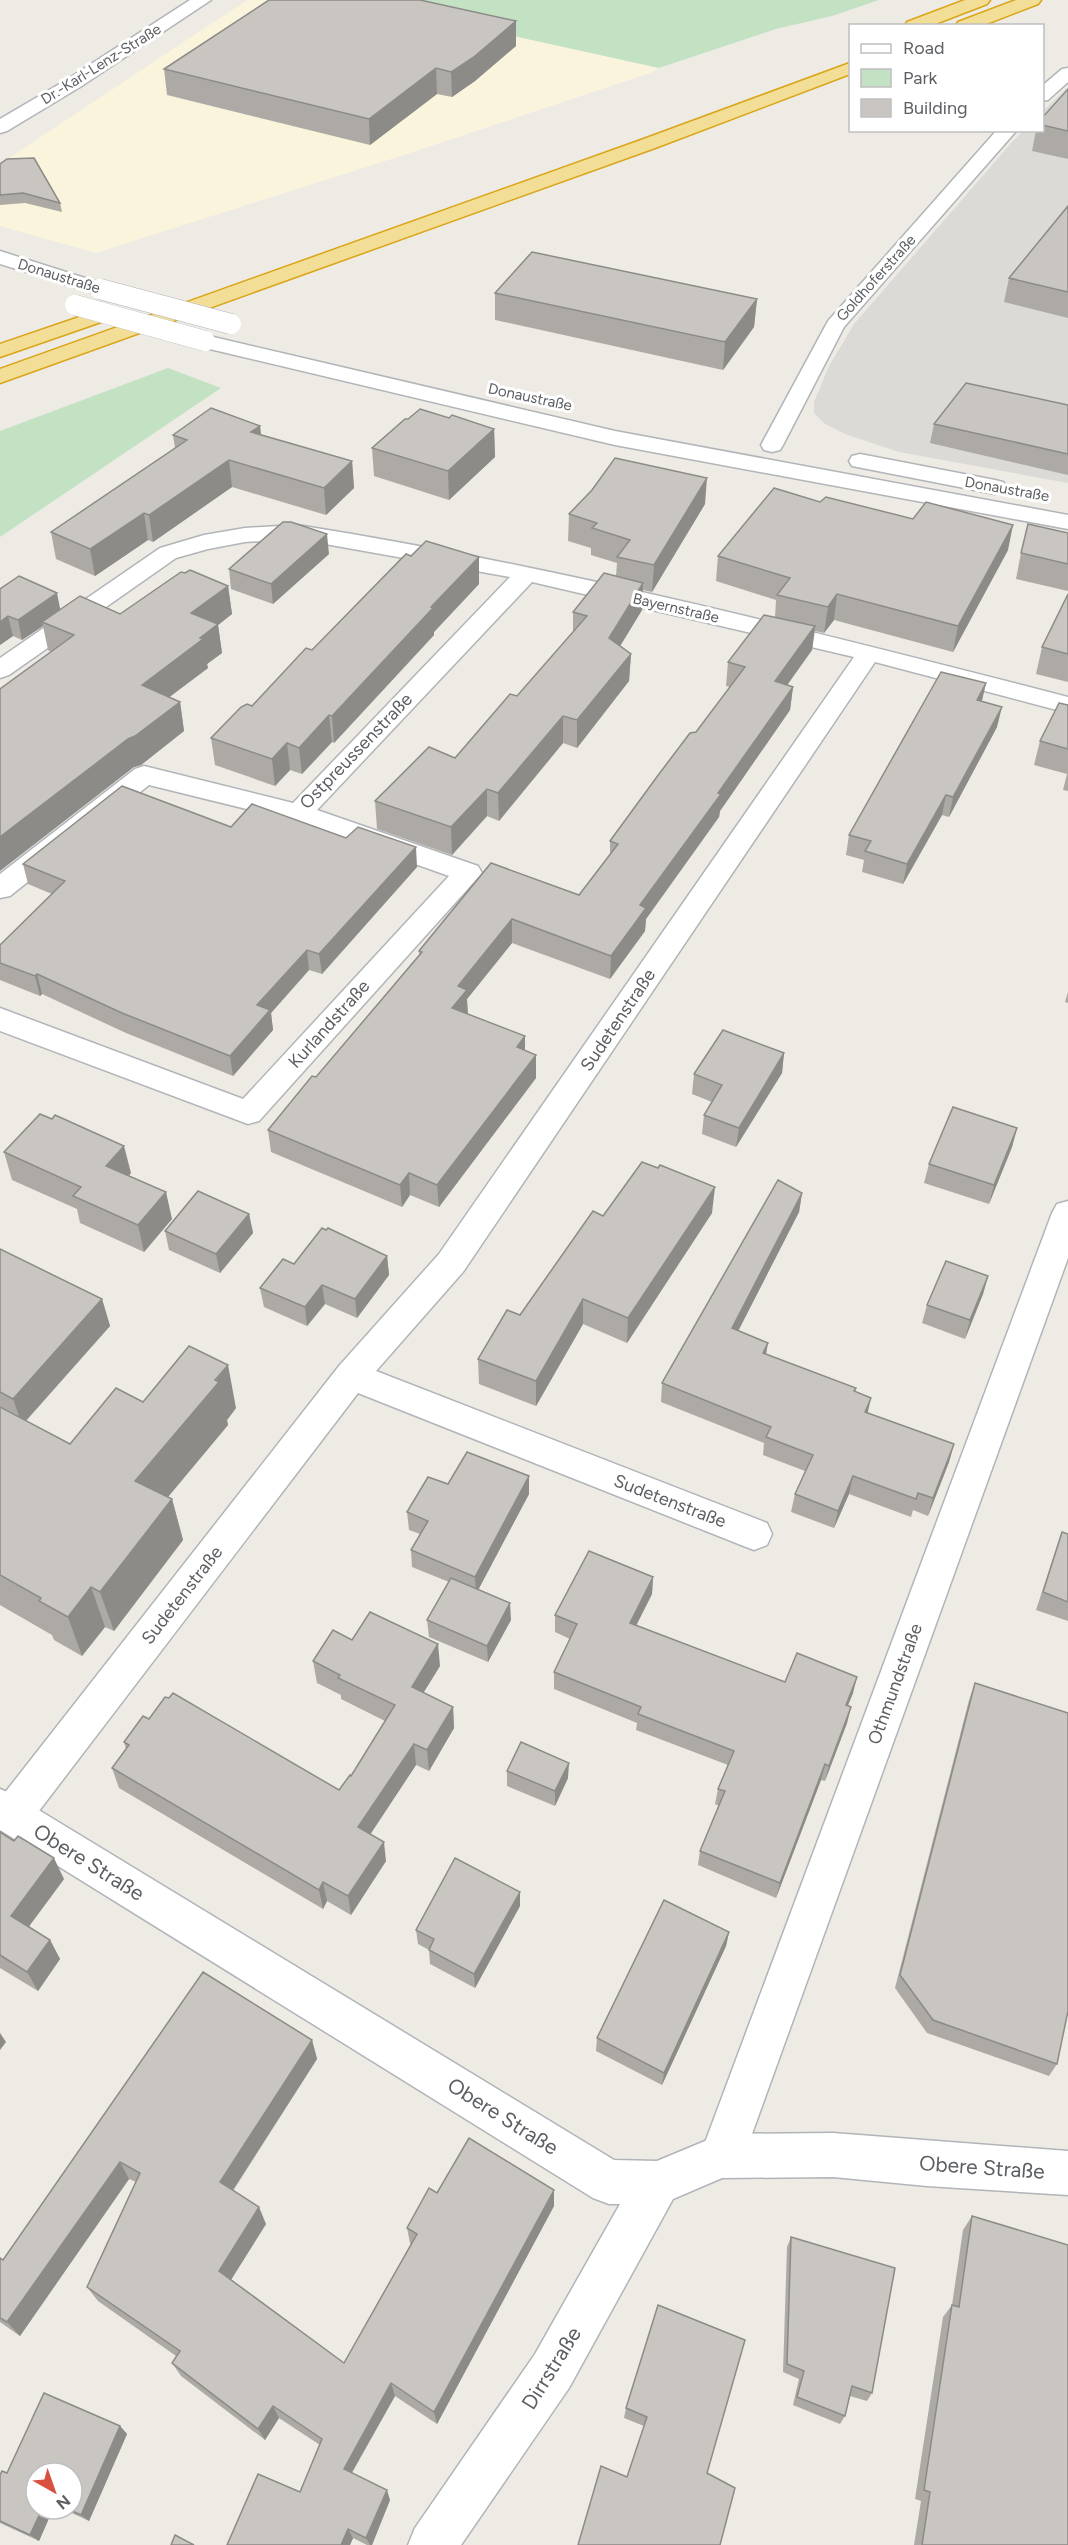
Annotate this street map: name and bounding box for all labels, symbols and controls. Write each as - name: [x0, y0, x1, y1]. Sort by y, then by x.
- street label: Dr.-Karl-Lenz-Straße: [38, 20, 164, 108]
- legend: [849, 24, 1044, 132]
- text: Road: [903, 37, 944, 59]
- text: Park: [903, 67, 938, 89]
- text: Building: [903, 97, 968, 119]
- street label: Goldhoferstraße: [832, 231, 920, 325]
- street label: Donaustraße: [16, 255, 102, 297]
- street label: Donaustraße: [486, 379, 574, 415]
- street label: Donaustraße: [963, 473, 1051, 505]
- street label: Bayernstraße: [631, 589, 721, 627]
- street label: Ostpreussenstraße: [295, 688, 417, 814]
- street label: Sudetenstraße: [576, 965, 660, 1075]
- street label: Kurlandstraße: [284, 975, 375, 1073]
- street label: Sudetenstraße: [611, 1469, 729, 1533]
- street label: Sudetenstraße: [137, 1541, 227, 1648]
- street label: Othmundstraße: [863, 1620, 927, 1748]
- street label: Obere Straße: [29, 1818, 149, 1906]
- street label: Obere Straße: [443, 2072, 563, 2160]
- street label: Obere Straße: [918, 2150, 1046, 2184]
- street label: Dirrstraße: [516, 2322, 586, 2414]
- north arrow: [24, 2461, 84, 2521]
- text: N: [52, 2491, 74, 2513]

